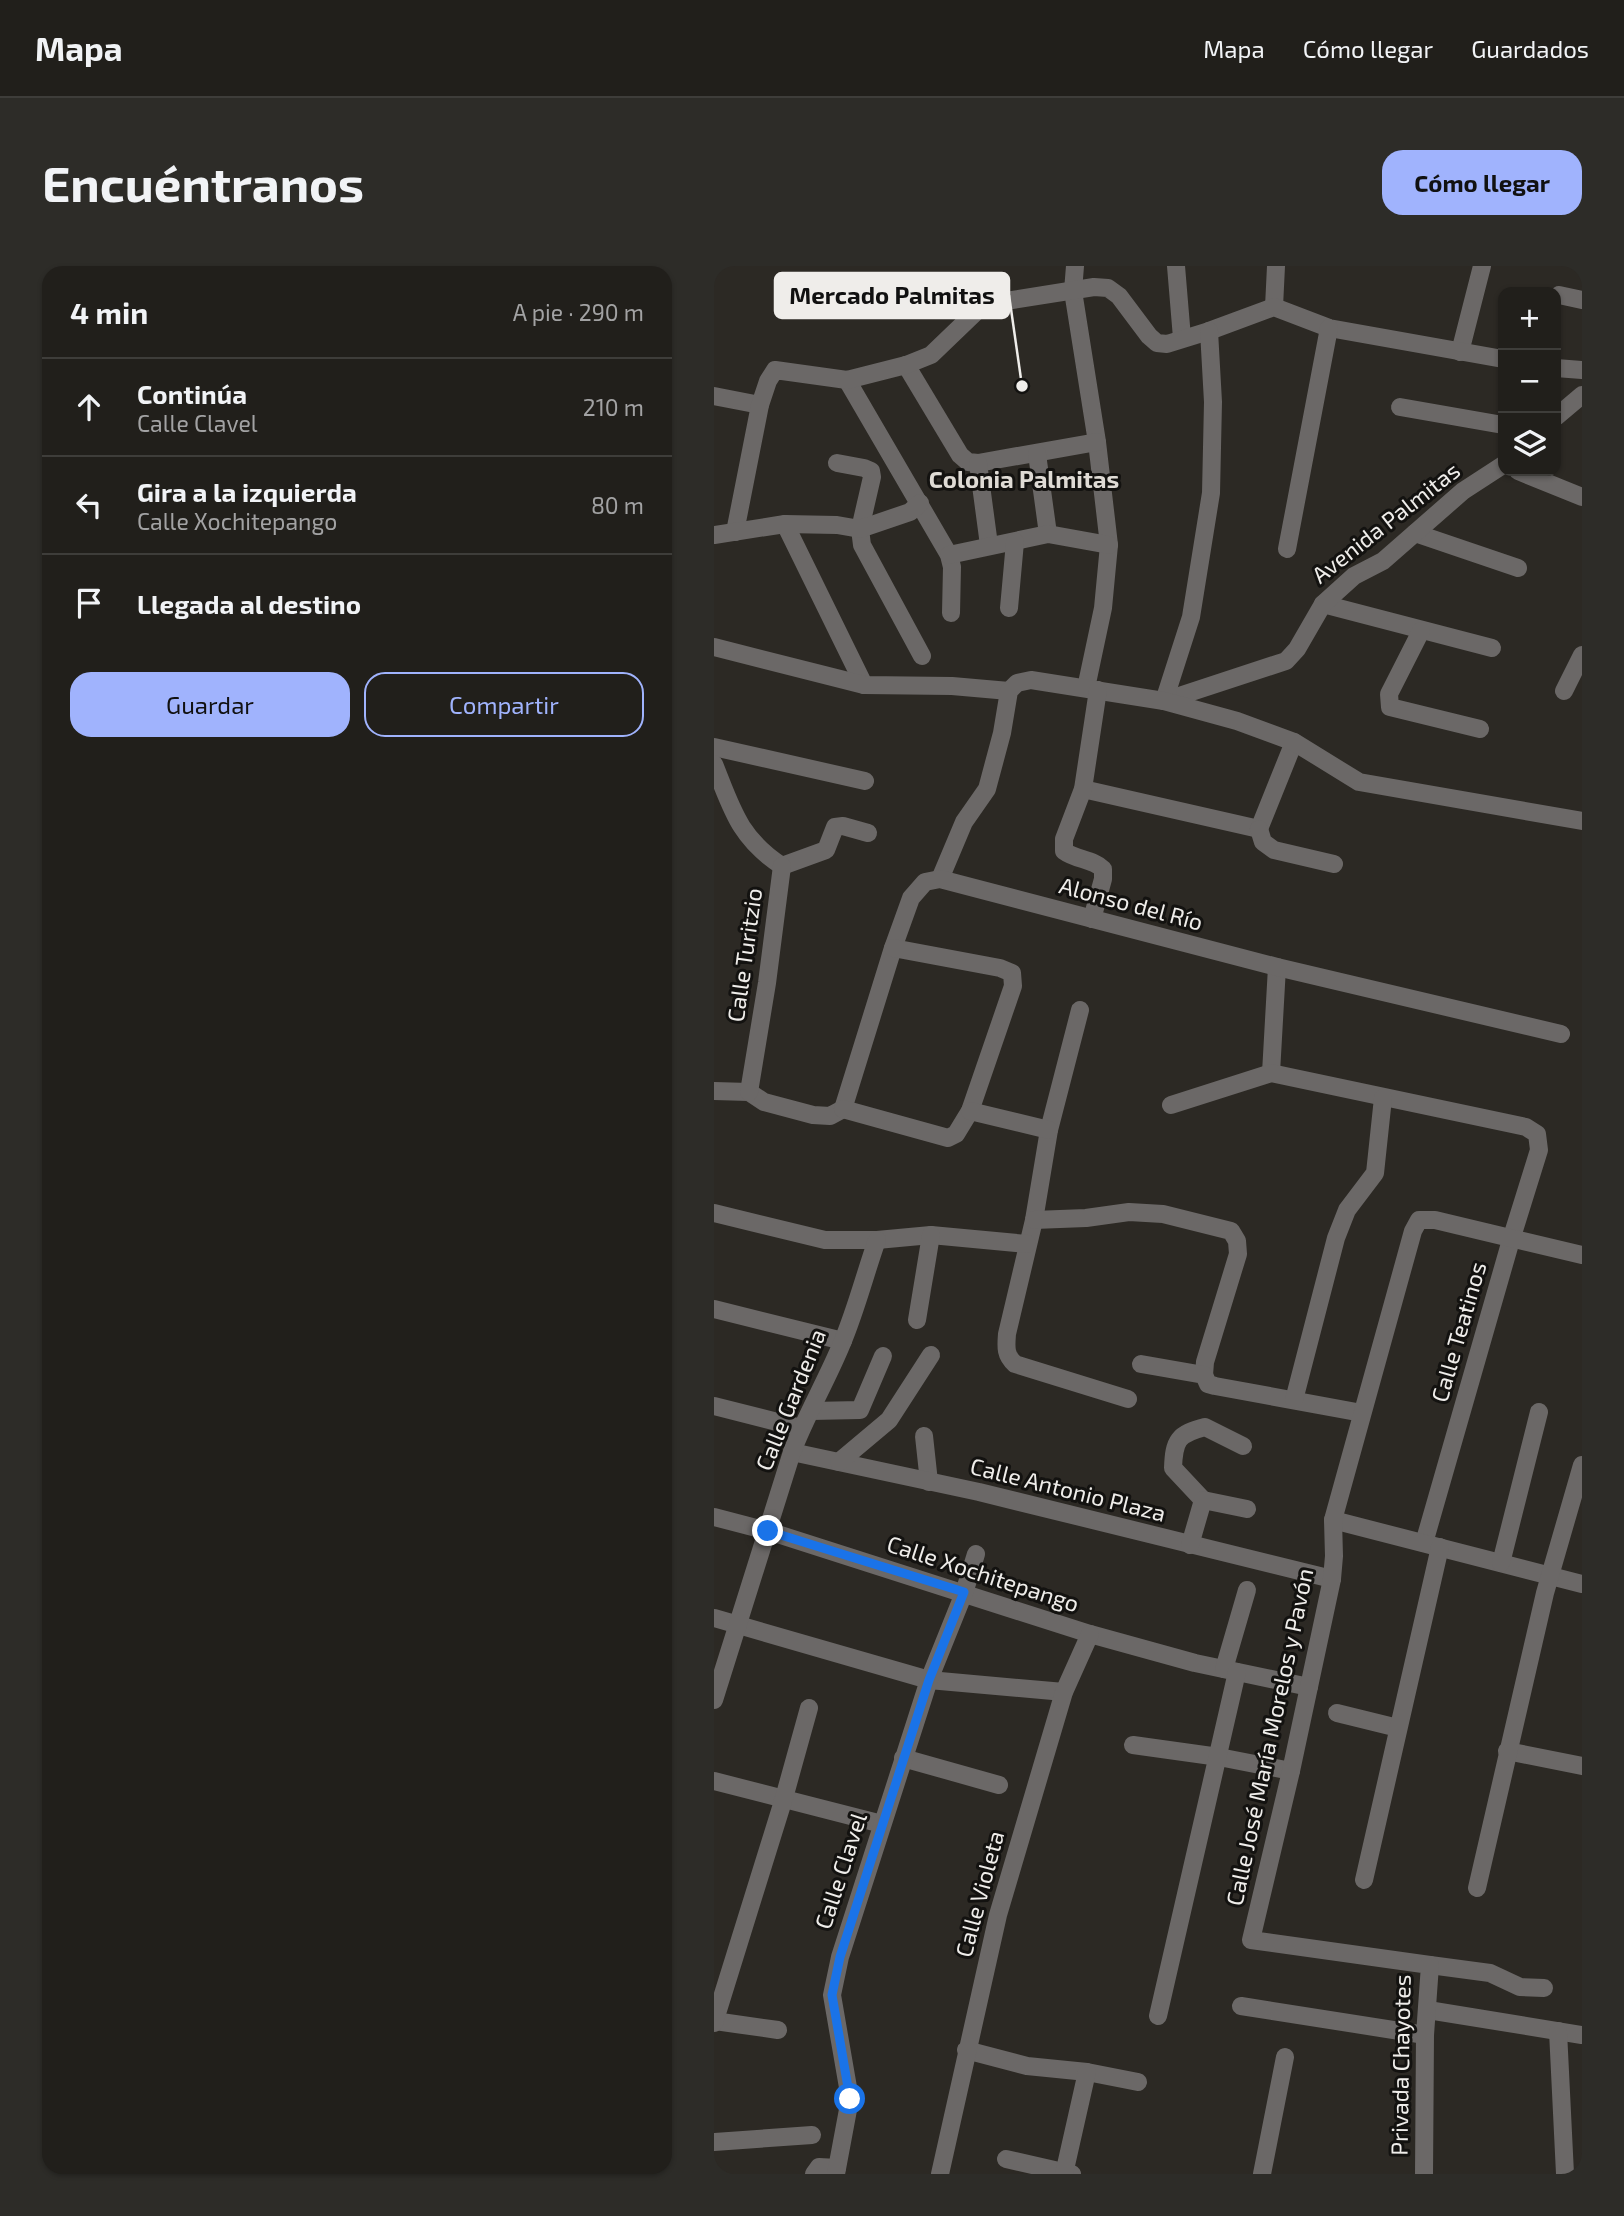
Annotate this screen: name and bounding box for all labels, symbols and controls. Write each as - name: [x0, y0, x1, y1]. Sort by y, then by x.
- text: Mapa: [35, 28, 123, 68]
- text: Mapa: [1203, 34, 1265, 63]
- text: Cómo llegar: [1303, 34, 1433, 63]
- text: Guardados: [1471, 34, 1589, 63]
- button: Cómo llegar: [1382, 150, 1582, 215]
- text: Encuéntranos: [42, 153, 364, 212]
- callout: Mercado Palmitas: [775, 273, 1009, 318]
- text: Mercado Palmitas: [789, 280, 995, 309]
- map controls: [1498, 287, 1561, 476]
- button: +: [1498, 287, 1561, 350]
- text: 4 min: [70, 294, 148, 330]
- text: A pie · 290 m: [513, 298, 644, 326]
- button: −: [1498, 350, 1561, 413]
- text: Continúa: [137, 378, 247, 409]
- icon: ahead: [70, 388, 108, 426]
- text: 210 m: [583, 393, 644, 421]
- text: Calle Clavel: [137, 409, 258, 437]
- button: layers: [1498, 413, 1561, 476]
- street label: Avenida Palmitas: [1306, 456, 1465, 589]
- district label: Colonia Palmitas: [929, 464, 1119, 493]
- text: Gira a la izquierda: [137, 476, 357, 507]
- icon: left: [70, 486, 108, 524]
- text: 80 m: [591, 491, 644, 519]
- text: Calle Xochitepango: [137, 507, 337, 535]
- icon: arrive: [70, 584, 108, 622]
- text: Llegada al destino: [137, 588, 361, 619]
- button: Guardar: [70, 672, 350, 737]
- button: Compartir: [364, 672, 644, 737]
- street label: Alonso del Río: [1056, 870, 1206, 936]
- street label: Calle Turitzio: [721, 886, 767, 1024]
- street label: Calle Teatinos: [1425, 1258, 1491, 1405]
- street label: Calle Gardenia: [749, 1325, 831, 1474]
- street label: Calle Antonio Plaza: [968, 1451, 1169, 1527]
- route end: [752, 1515, 783, 1546]
- street label: Calle Xochitepango: [884, 1529, 1083, 1617]
- street label: Calle José María Morelos y Pavón: [1220, 1566, 1318, 1908]
- street label: Calle Clavel: [808, 1809, 872, 1932]
- street label: Calle Violeta: [949, 1827, 1009, 1960]
- street label: Privada Chayotes: [1384, 1974, 1416, 2156]
- route start: [834, 2083, 865, 2114]

